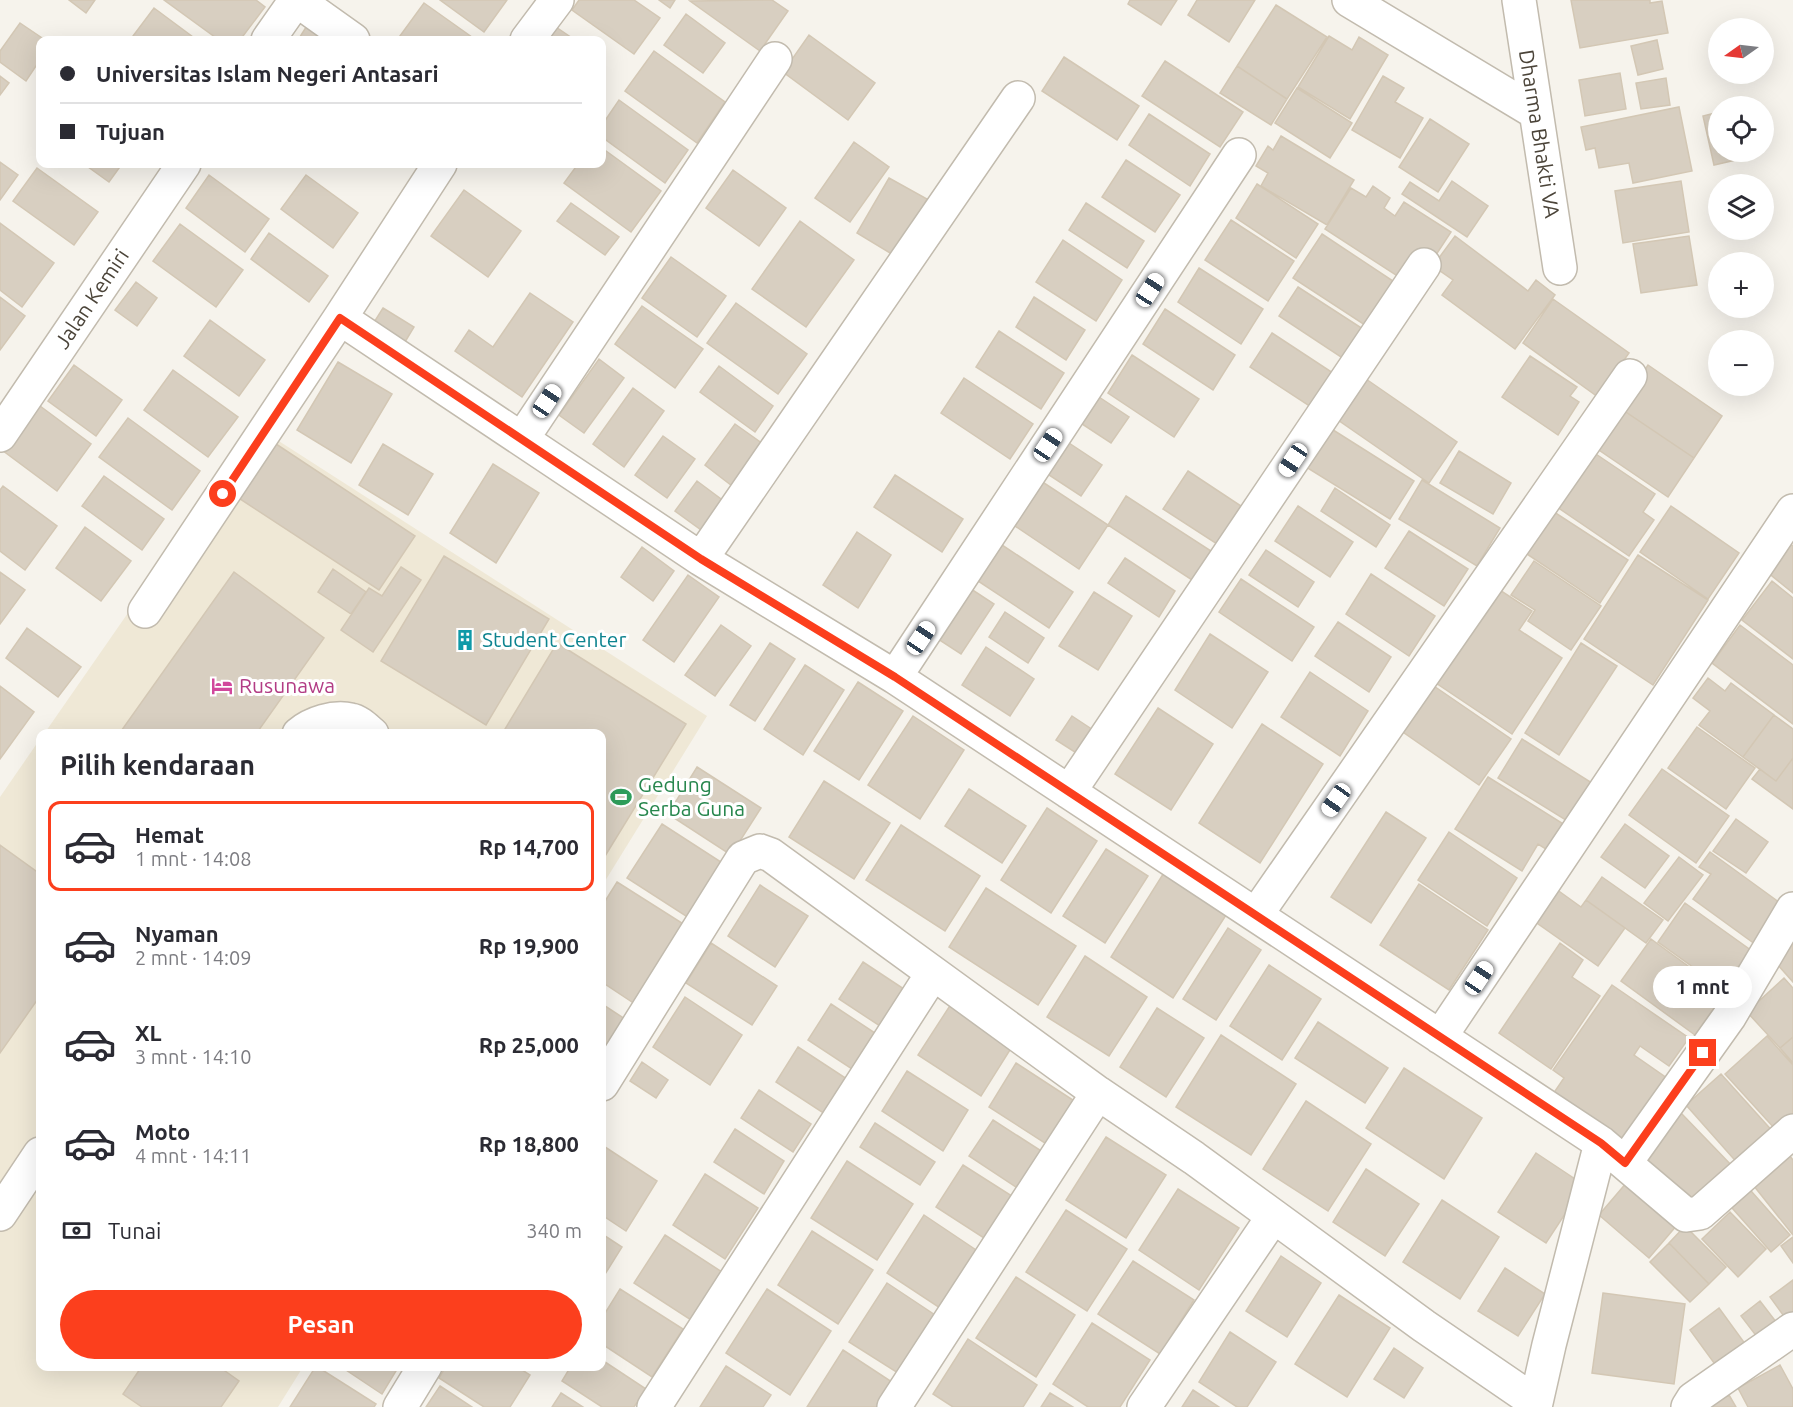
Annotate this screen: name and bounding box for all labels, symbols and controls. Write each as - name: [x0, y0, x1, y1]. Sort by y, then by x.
- north arrow: [1708, 18, 1774, 84]
- map controls: [1708, 18, 1774, 396]
- street label: Dharma Bhakti VA: [1515, 48, 1565, 220]
- text: Universitas Islam Negeri Antasari: [96, 61, 439, 86]
- button: locate: [1708, 96, 1774, 162]
- text: Tujuan: [96, 119, 165, 144]
- button: layers: [1708, 174, 1774, 240]
- street label: Jalan Kemiri: [49, 244, 133, 353]
- button: +: [1708, 252, 1774, 318]
- car: [1133, 270, 1167, 310]
- button: −: [1708, 330, 1774, 396]
- car: [529, 381, 565, 421]
- car: [1030, 425, 1066, 465]
- car: [1275, 440, 1311, 480]
- route start: [209, 480, 236, 507]
- car: [903, 618, 939, 658]
- place label: Student Center: [482, 627, 626, 651]
- building icon: Student Center: [453, 628, 477, 652]
- place label: Rusunawa: [239, 673, 335, 697]
- hotel icon: Rusunawa: [210, 674, 234, 698]
- text: Pilih kendaraan: [60, 750, 255, 780]
- place label: Gedung Serba Guna: [638, 772, 745, 820]
- car: [1318, 780, 1354, 820]
- sports icon: Gedung Serba Guna: [609, 785, 633, 809]
- icon: car: [63, 819, 117, 873]
- text: Hemat: [135, 822, 204, 847]
- text: Rp 14,700: [479, 834, 579, 859]
- text: 1 mnt · 14:08: [135, 847, 252, 870]
- icon: car: [63, 918, 117, 972]
- text: Nyaman: [135, 921, 219, 946]
- text: Rp 19,900: [479, 933, 579, 958]
- text: 2 mnt · 14:09: [135, 946, 252, 969]
- car: [1461, 958, 1497, 998]
- callout: 1 mnt: [1654, 966, 1752, 1008]
- text: 1 mnt: [1676, 975, 1729, 998]
- icon: car: [63, 1017, 117, 1071]
- text: XL: [135, 1020, 162, 1045]
- text: Rp 25,000: [479, 1032, 579, 1057]
- route end: [1689, 1039, 1716, 1066]
- text: 3 mnt · 14:10: [135, 1045, 252, 1068]
- icon: car: [63, 1116, 117, 1170]
- text: Moto: [135, 1119, 190, 1144]
- text: Rp 18,800: [479, 1131, 579, 1156]
- text: 4 mnt · 14:11: [135, 1144, 252, 1167]
- icon: cash: [60, 1214, 93, 1247]
- text: Tunai: [108, 1218, 161, 1243]
- text: 340 m: [526, 1219, 582, 1242]
- button: Pesan: [60, 1290, 582, 1359]

